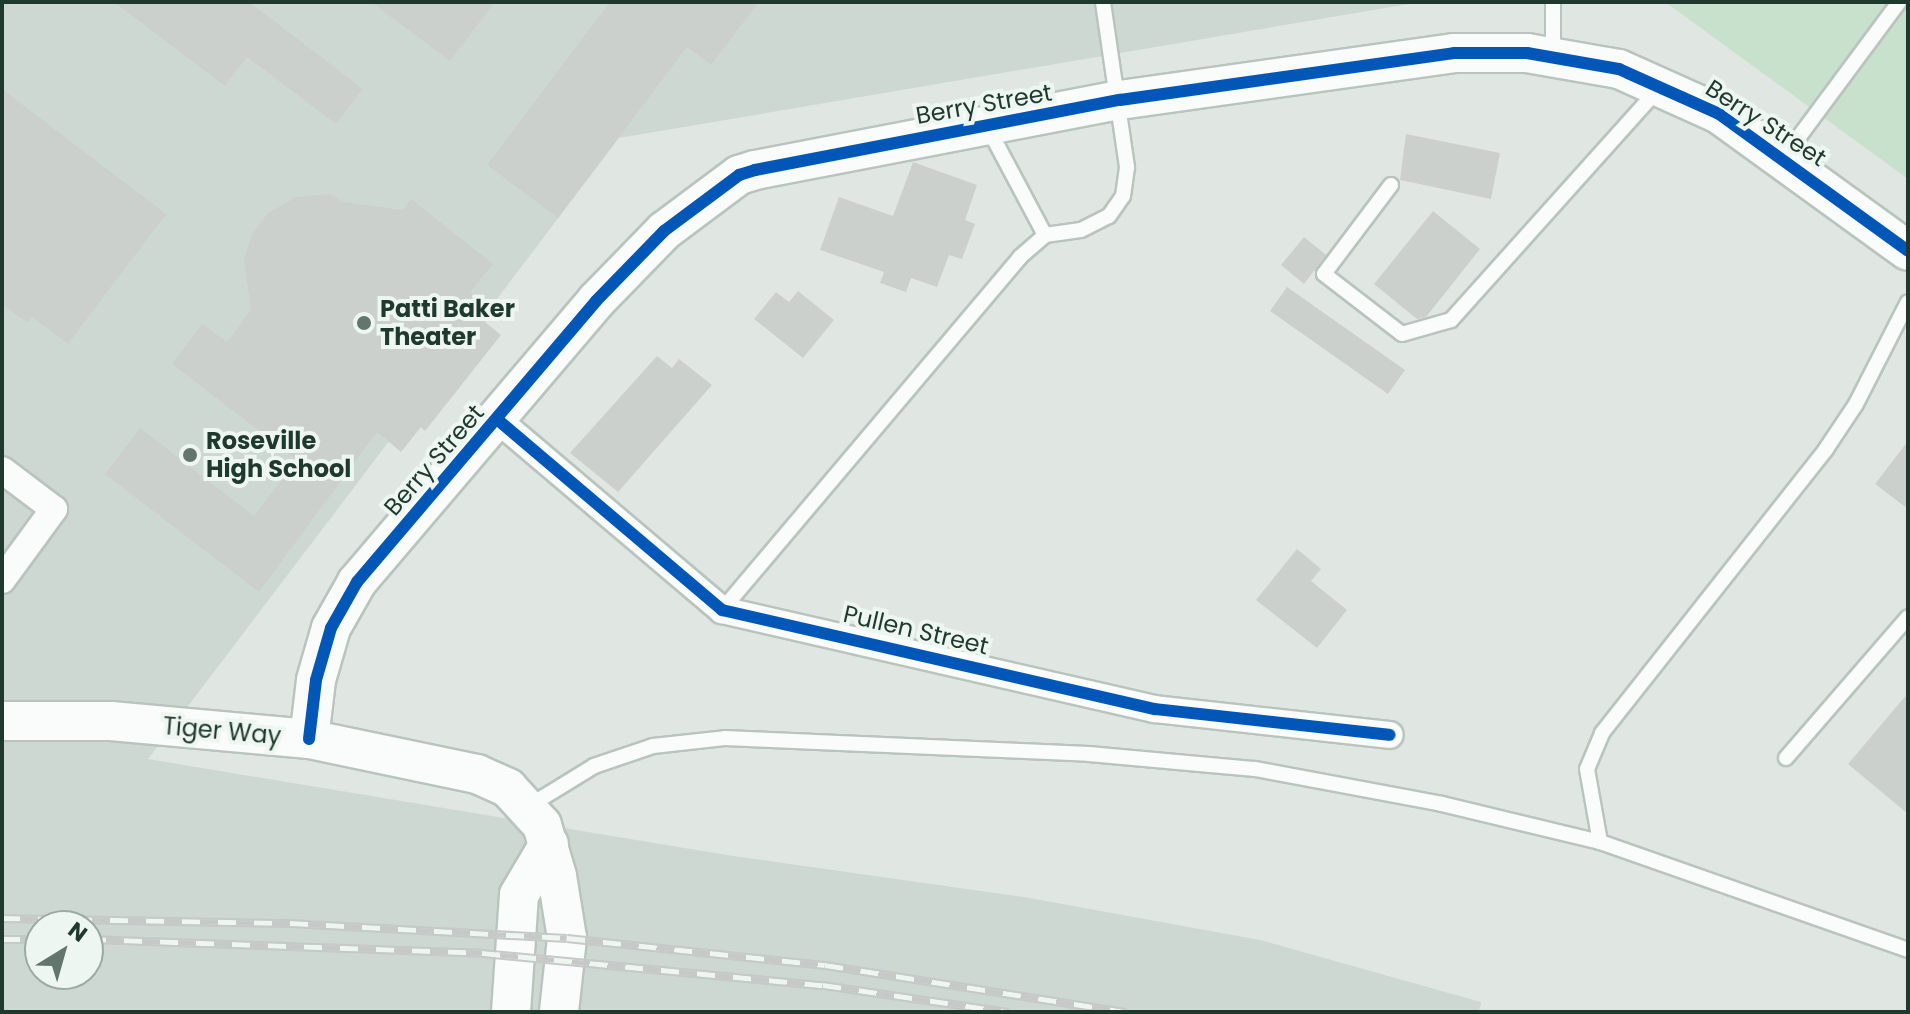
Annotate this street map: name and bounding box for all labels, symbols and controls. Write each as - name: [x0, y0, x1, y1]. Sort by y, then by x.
- street label: Berry Street: [1700, 73, 1832, 173]
- street label: Berry Street: [914, 78, 1054, 130]
- place label: Patti Baker Theater: [380, 295, 515, 351]
- marker: Patti Baker Theater: [355, 314, 373, 332]
- street label: Berry Street: [378, 399, 490, 521]
- place label: Roseville High School: [206, 427, 351, 483]
- marker: Roseville High School: [181, 446, 199, 464]
- street label: Pullen Street: [841, 599, 991, 661]
- street label: Tiger Way: [162, 711, 282, 751]
- north arrow: [24, 910, 104, 990]
- text: N: [62, 915, 93, 949]

